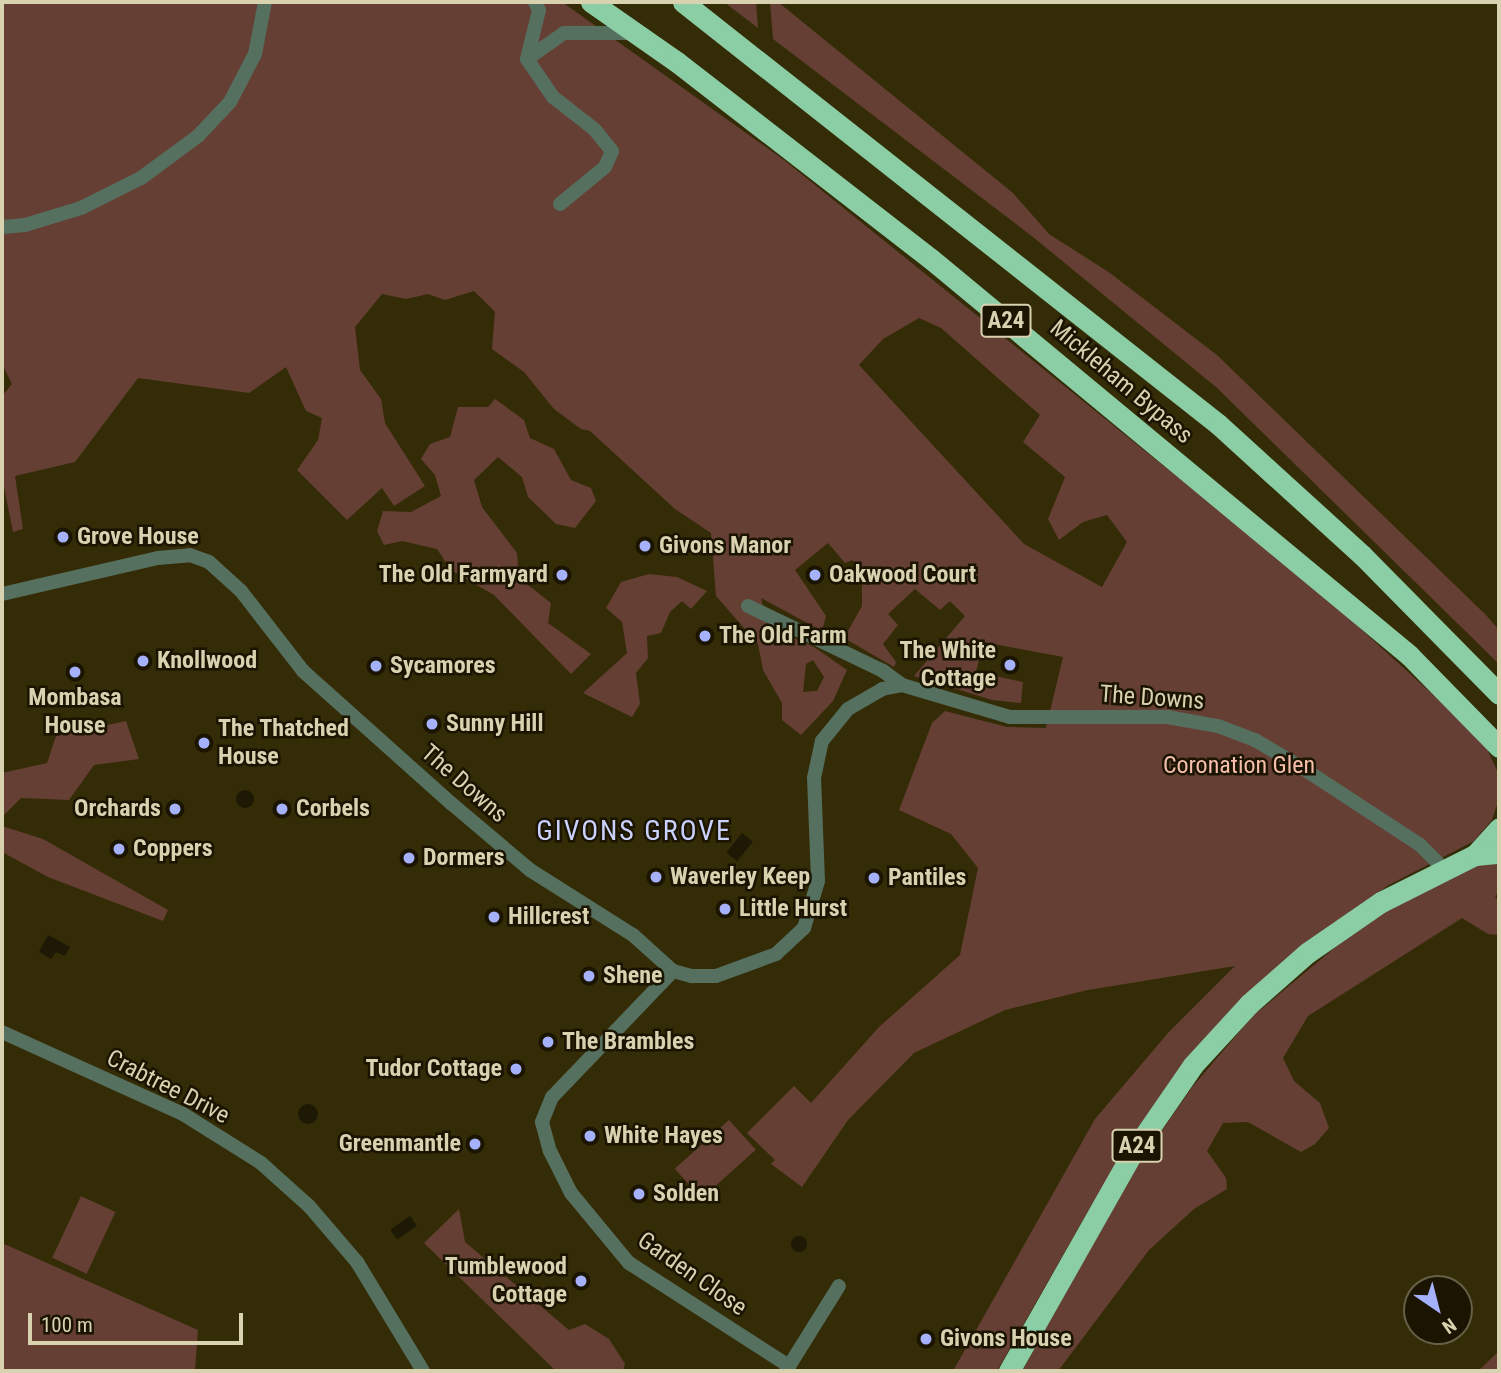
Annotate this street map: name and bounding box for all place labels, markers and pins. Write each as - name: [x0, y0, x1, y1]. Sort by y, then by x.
- place label: Grove House: [77, 523, 199, 551]
- marker: Grove House: [55, 529, 71, 545]
- place label: Givons Manor: [659, 532, 791, 560]
- marker: Givons Manor: [637, 538, 653, 554]
- place label: The Old Farmyard: [379, 561, 548, 589]
- place label: Oakwood Court: [829, 561, 976, 589]
- marker: The Old Farmyard: [554, 567, 570, 583]
- marker: Oakwood Court: [807, 567, 823, 583]
- place label: The Old Farm: [719, 622, 847, 650]
- marker: The Old Farm: [697, 628, 713, 644]
- place label: The White Cottage: [899, 637, 996, 693]
- place label: Knollwood: [157, 647, 257, 675]
- place label: Sycamores: [390, 652, 496, 680]
- marker: Knollwood: [135, 653, 151, 669]
- marker: The White Cottage: [1002, 657, 1018, 673]
- marker: Sycamores: [368, 658, 384, 674]
- marker: Mombasa House: [67, 664, 83, 680]
- place label: Mombasa House: [28, 684, 122, 740]
- place label: Sunny Hill: [446, 710, 543, 738]
- place label: The Thatched House: [218, 715, 350, 771]
- marker: Sunny Hill: [424, 716, 440, 732]
- marker: The Thatched House: [196, 735, 212, 751]
- place label: Orchards: [74, 795, 161, 823]
- place label: Corbels: [296, 795, 370, 823]
- marker: Orchards: [167, 801, 183, 817]
- marker: Corbels: [274, 801, 290, 817]
- place label: Coppers: [133, 835, 213, 863]
- marker: Coppers: [111, 841, 127, 857]
- place label: Dormers: [423, 844, 505, 872]
- marker: Dormers: [401, 850, 417, 866]
- place label: Waverley Keep: [670, 863, 810, 891]
- place label: Pantiles: [888, 864, 966, 892]
- marker: Waverley Keep: [648, 869, 664, 885]
- marker: Pantiles: [866, 870, 882, 886]
- place label: Little Hurst: [739, 895, 847, 923]
- marker: Little Hurst: [717, 901, 733, 917]
- place label: Hillcrest: [508, 903, 589, 931]
- marker: Hillcrest: [486, 909, 502, 925]
- place label: Shene: [603, 962, 663, 990]
- marker: Shene: [581, 968, 597, 984]
- place label: The Brambles: [562, 1028, 694, 1056]
- marker: The Brambles: [540, 1034, 556, 1050]
- place label: Tudor Cottage: [365, 1055, 502, 1083]
- marker: Tudor Cottage: [508, 1061, 524, 1077]
- place label: White Hayes: [604, 1122, 723, 1150]
- marker: White Hayes: [582, 1128, 598, 1144]
- place label: Greenmantle: [339, 1130, 461, 1158]
- marker: Greenmantle: [467, 1136, 483, 1152]
- place label: Solden: [653, 1180, 719, 1208]
- marker: Solden: [631, 1186, 647, 1202]
- place label: Tumblewood Cottage: [445, 1253, 567, 1309]
- marker: Tumblewood Cottage: [573, 1273, 589, 1289]
- place label: Givons House: [940, 1325, 1072, 1353]
- marker: Givons House: [918, 1331, 934, 1347]

